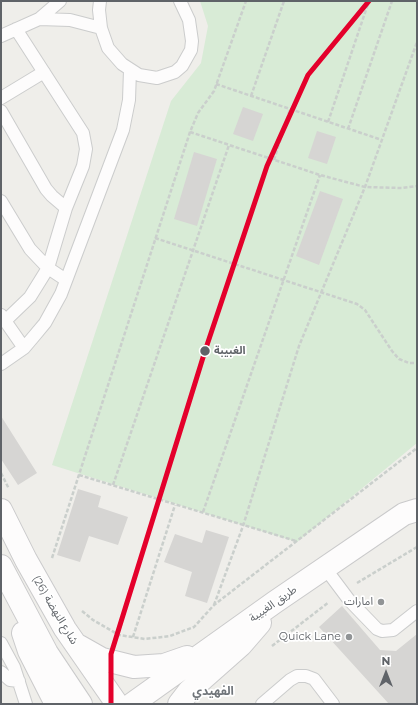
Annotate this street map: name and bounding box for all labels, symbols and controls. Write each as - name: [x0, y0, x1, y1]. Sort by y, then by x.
- marker: الغبيبة: [198, 344, 212, 358]
- place label: الغبيبة: [214, 344, 245, 358]
- street label: شارع النهضة (26): [29, 573, 81, 647]
- street label: طريق الغبيبة: [247, 583, 299, 625]
- place label: امارات: [344, 595, 373, 609]
- marker: امارات: [376, 597, 386, 607]
- place label: Quick Lane: [279, 630, 341, 644]
- marker: Quick Lane: [344, 632, 354, 642]
- north arrow: [366, 653, 406, 693]
- text: N: [382, 654, 390, 668]
- district label: الفهيدي: [192, 684, 234, 698]

